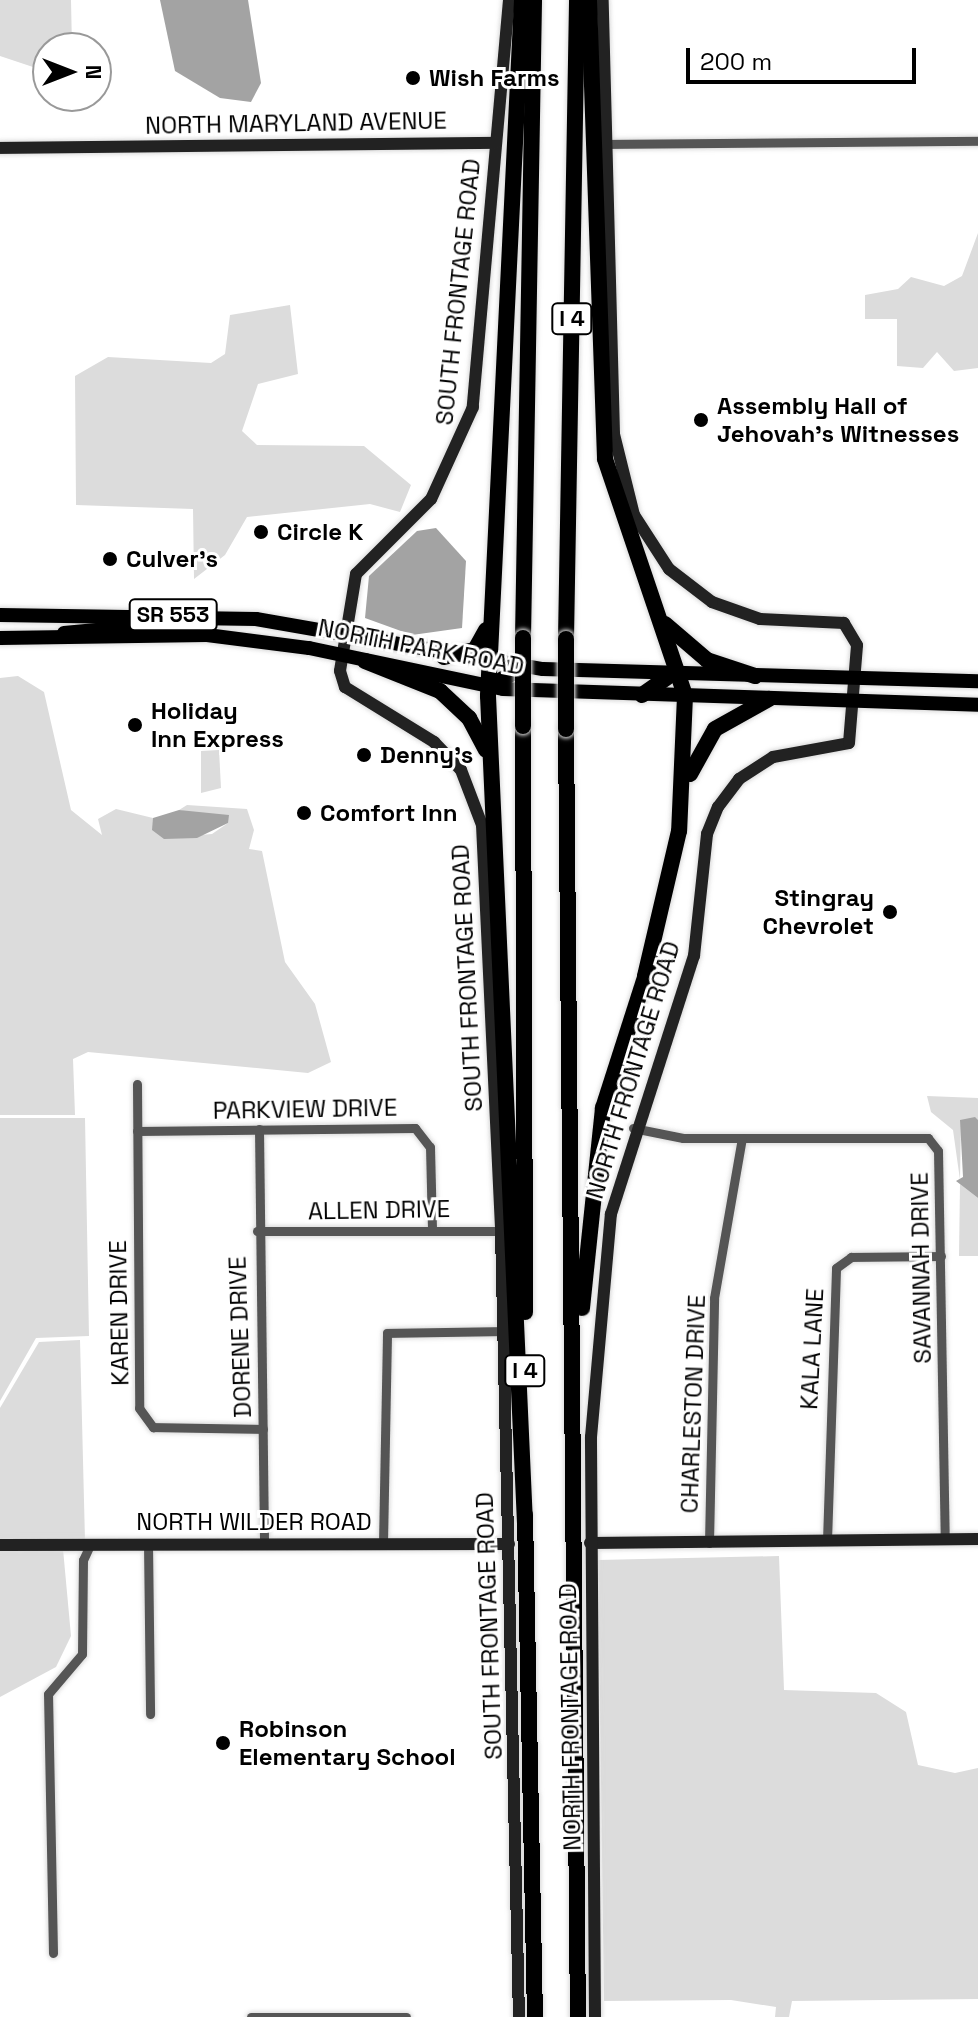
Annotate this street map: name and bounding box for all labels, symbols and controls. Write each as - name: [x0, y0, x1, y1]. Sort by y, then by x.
- north arrow: [32, 32, 112, 112]
- scale bar: [690, 32, 920, 82]
- text: 200 m: [700, 46, 772, 77]
- place label: Wish Farms: [429, 64, 559, 92]
- text: N: [80, 65, 108, 79]
- marker: Wish Farms: [404, 69, 422, 87]
- street label: NORTH MARYLAND AVENUE: [145, 106, 447, 140]
- street label: SOUTH FRONTAGE ROAD: [430, 157, 486, 427]
- road number: I 4: [550, 301, 594, 337]
- place label: Assembly Hall of Jehovah's Witnesses: [717, 392, 959, 448]
- marker: Assembly Hall of Jehovah's Witnesses: [692, 411, 710, 429]
- place label: Circle K: [277, 518, 363, 546]
- marker: Circle K: [252, 523, 270, 541]
- place label: Culver's: [126, 545, 218, 573]
- marker: Culver's: [101, 550, 119, 568]
- road number: SR 553: [127, 597, 219, 633]
- street label: NORTH PARK ROAD: [316, 613, 526, 681]
- place label: Holiday Inn Express: [151, 697, 284, 753]
- marker: Holiday Inn Express: [126, 716, 144, 734]
- place label: Denny's: [380, 741, 473, 769]
- marker: Denny's: [355, 746, 373, 764]
- place label: Comfort Inn: [320, 799, 458, 827]
- marker: Comfort Inn: [295, 804, 313, 822]
- street label: SOUTH FRONTAGE ROAD: [446, 844, 488, 1112]
- place label: Stingray Chevrolet: [763, 884, 874, 940]
- marker: Stingray Chevrolet: [881, 903, 899, 921]
- street label: NORTH FRONTAGE ROAD: [580, 938, 686, 1202]
- street label: PARKVIEW DRIVE: [212, 1093, 398, 1125]
- street label: SAVANNAH DRIVE: [905, 1172, 937, 1364]
- street label: ALLEN DRIVE: [308, 1194, 450, 1226]
- street label: KAREN DRIVE: [103, 1240, 135, 1386]
- street label: DORENE DRIVE: [223, 1256, 257, 1418]
- street label: KALA LANE: [794, 1287, 830, 1411]
- street label: CHARLESTON DRIVE: [675, 1294, 711, 1514]
- road number: I 4: [503, 1353, 547, 1389]
- street label: SOUTH FRONTAGE ROAD: [470, 1492, 508, 1760]
- street label: NORTH WILDER ROAD: [136, 1508, 372, 1536]
- street label: NORTH FRONTAGE ROAD: [553, 1583, 587, 1851]
- place label: Robinson Elementary School: [239, 1715, 456, 1771]
- marker: Robinson Elementary School: [214, 1734, 232, 1752]

